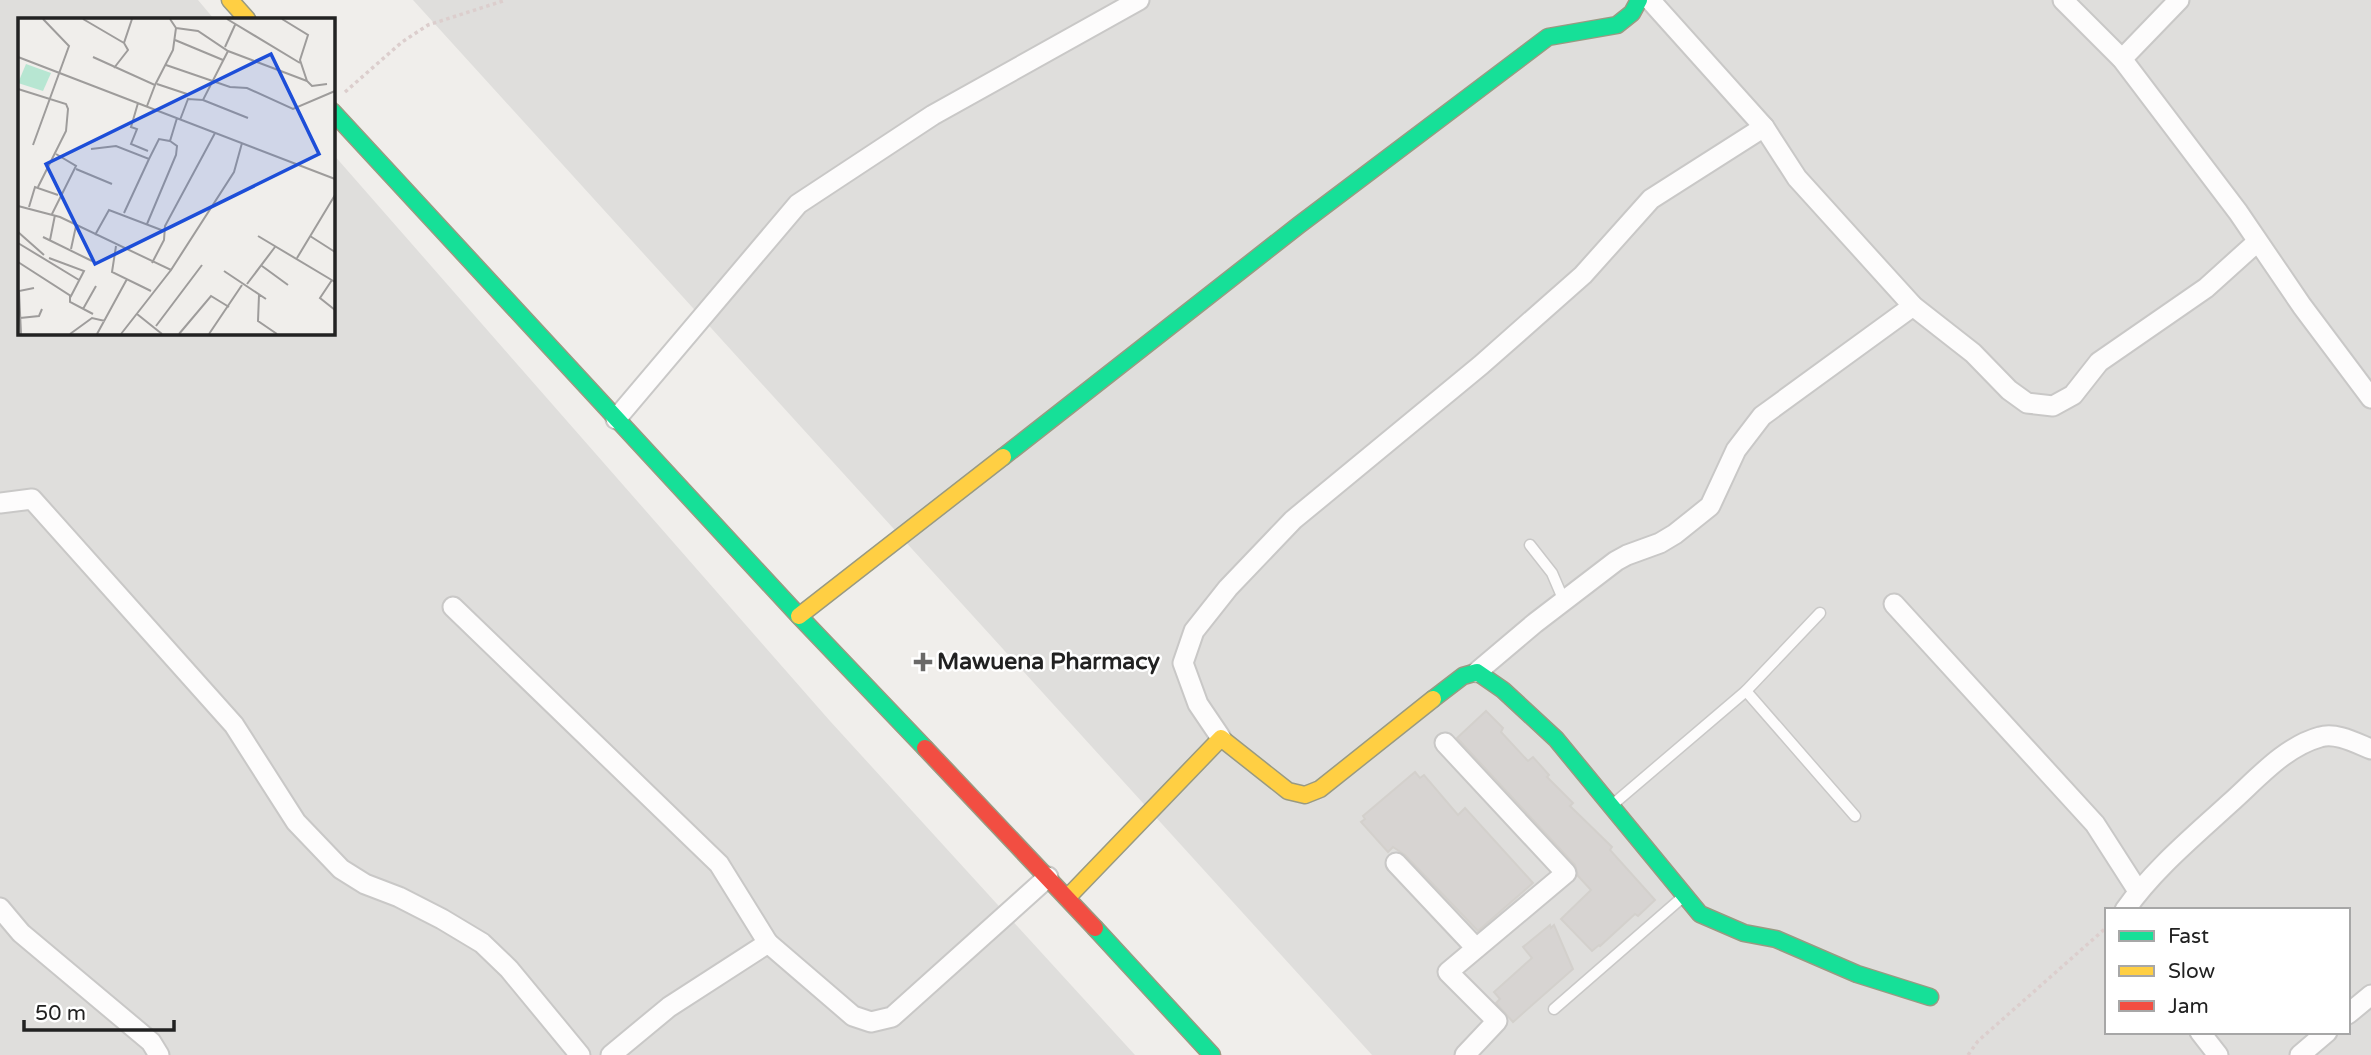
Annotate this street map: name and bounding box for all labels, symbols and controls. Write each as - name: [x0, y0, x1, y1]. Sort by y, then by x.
- inset map: [18, 18, 334, 334]
- place label: Mawuena Pharmacy: [937, 648, 1160, 676]
- marker: Mawuena Pharmacy: [915, 654, 931, 670]
- legend: [2105, 908, 2350, 1034]
- text: Fast: [2168, 924, 2209, 949]
- text: Slow: [2168, 959, 2216, 984]
- scale bar: [24, 988, 175, 1032]
- text: Jam: [2168, 994, 2209, 1019]
- text: 50 m: [35, 1001, 86, 1026]

